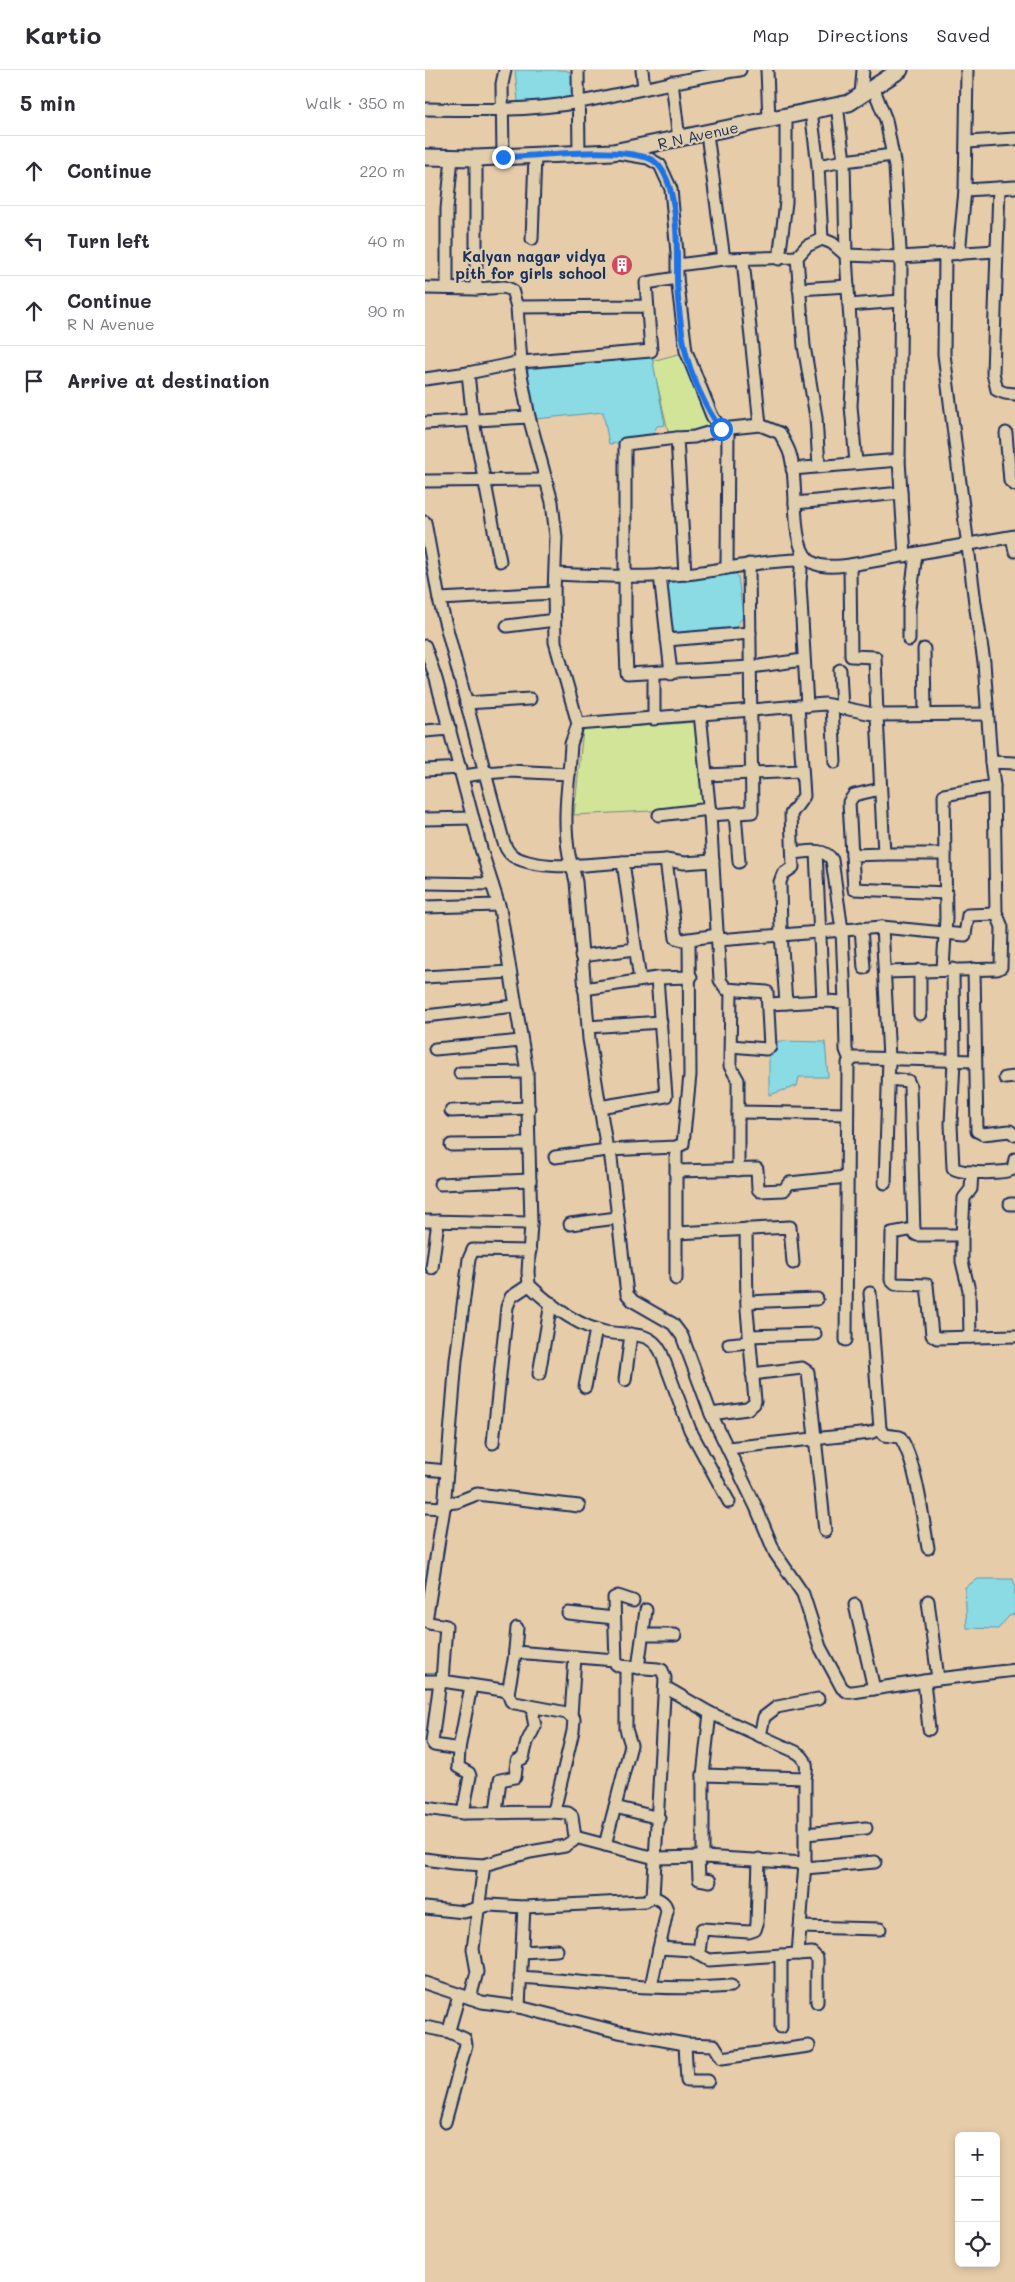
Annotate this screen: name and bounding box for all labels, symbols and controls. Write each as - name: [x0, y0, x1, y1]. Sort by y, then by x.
- text: Kartio: [25, 19, 101, 50]
- text: Map: [752, 23, 789, 47]
- text: Directions: [817, 23, 909, 47]
- text: Saved: [937, 23, 990, 47]
- text: 5 min: [20, 89, 76, 116]
- text: Walk · 350 m: [305, 92, 405, 113]
- street label: R N Avenue: [656, 117, 740, 153]
- route end: [492, 146, 515, 169]
- icon: ahead: [20, 157, 48, 185]
- text: Continue: [67, 158, 152, 183]
- text: 220 m: [359, 160, 405, 181]
- icon: left: [20, 227, 48, 255]
- text: Turn left: [67, 228, 150, 253]
- text: 40 m: [368, 230, 405, 251]
- place label: Kalyan nagar vidya pith for girls school: [456, 246, 606, 283]
- building icon: Kalyan nagar vidya pith for girls school: [610, 253, 634, 277]
- text: Continue: [67, 288, 152, 313]
- icon: ahead: [20, 297, 48, 325]
- text: 90 m: [368, 300, 405, 321]
- text: R N Avenue: [67, 313, 155, 334]
- icon: arrive: [20, 367, 48, 395]
- text: Arrive at destination: [67, 368, 270, 393]
- route start: [710, 418, 733, 441]
- map controls: [955, 2132, 1000, 2267]
- button: +: [955, 2132, 1000, 2177]
- button: −: [955, 2177, 1000, 2222]
- button: locate: [955, 2222, 1000, 2267]

